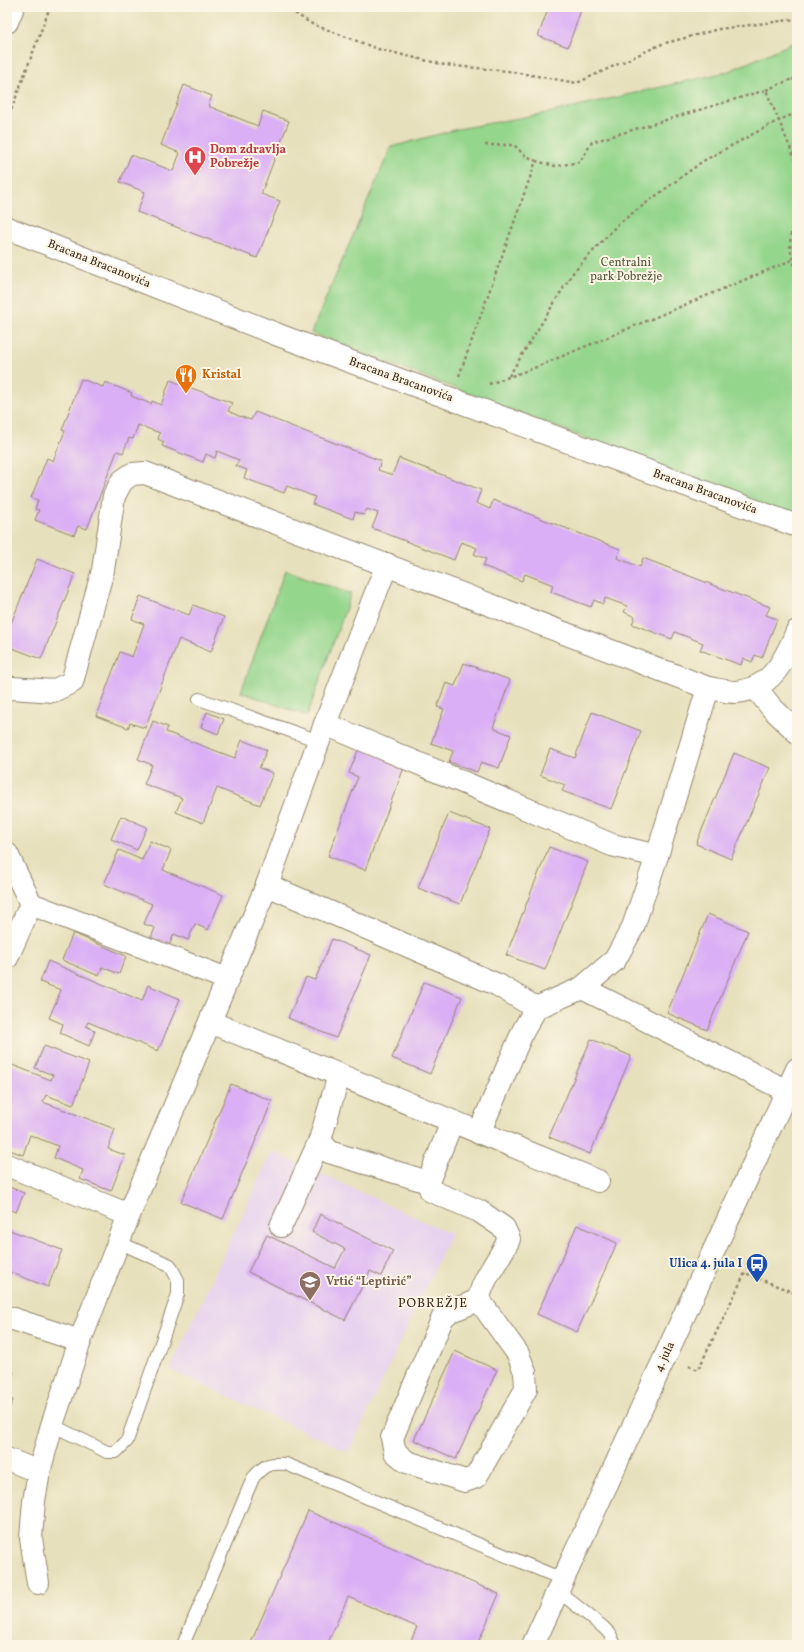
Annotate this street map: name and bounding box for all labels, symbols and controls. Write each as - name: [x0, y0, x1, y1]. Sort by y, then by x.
- place label: Dom zdravlja Pobrežje: [210, 142, 286, 172]
- hospital icon: Dom zdravlja Pobrežje: [182, 144, 208, 177]
- street label: Bracana Bracanovića: [45, 236, 153, 292]
- park label: Centralni park Pobrežje: [590, 255, 662, 285]
- street label: Bracana Bracanovića: [347, 354, 455, 406]
- restaurant icon: Kristal: [173, 362, 199, 395]
- place label: Kristal: [202, 367, 241, 383]
- street label: Bracana Bracanovića: [651, 466, 759, 518]
- bus stop icon: Ulica 4. jula I: [744, 1251, 770, 1284]
- place label: Ulica 4. jula I: [669, 1256, 742, 1272]
- school or university icon: Vrtić “Leptirić”: [297, 1269, 323, 1302]
- place label: Vrtić “Leptirić”: [326, 1274, 412, 1290]
- district label: POBREŽJE: [398, 1295, 468, 1313]
- street label: 4. jula: [651, 1339, 679, 1375]

